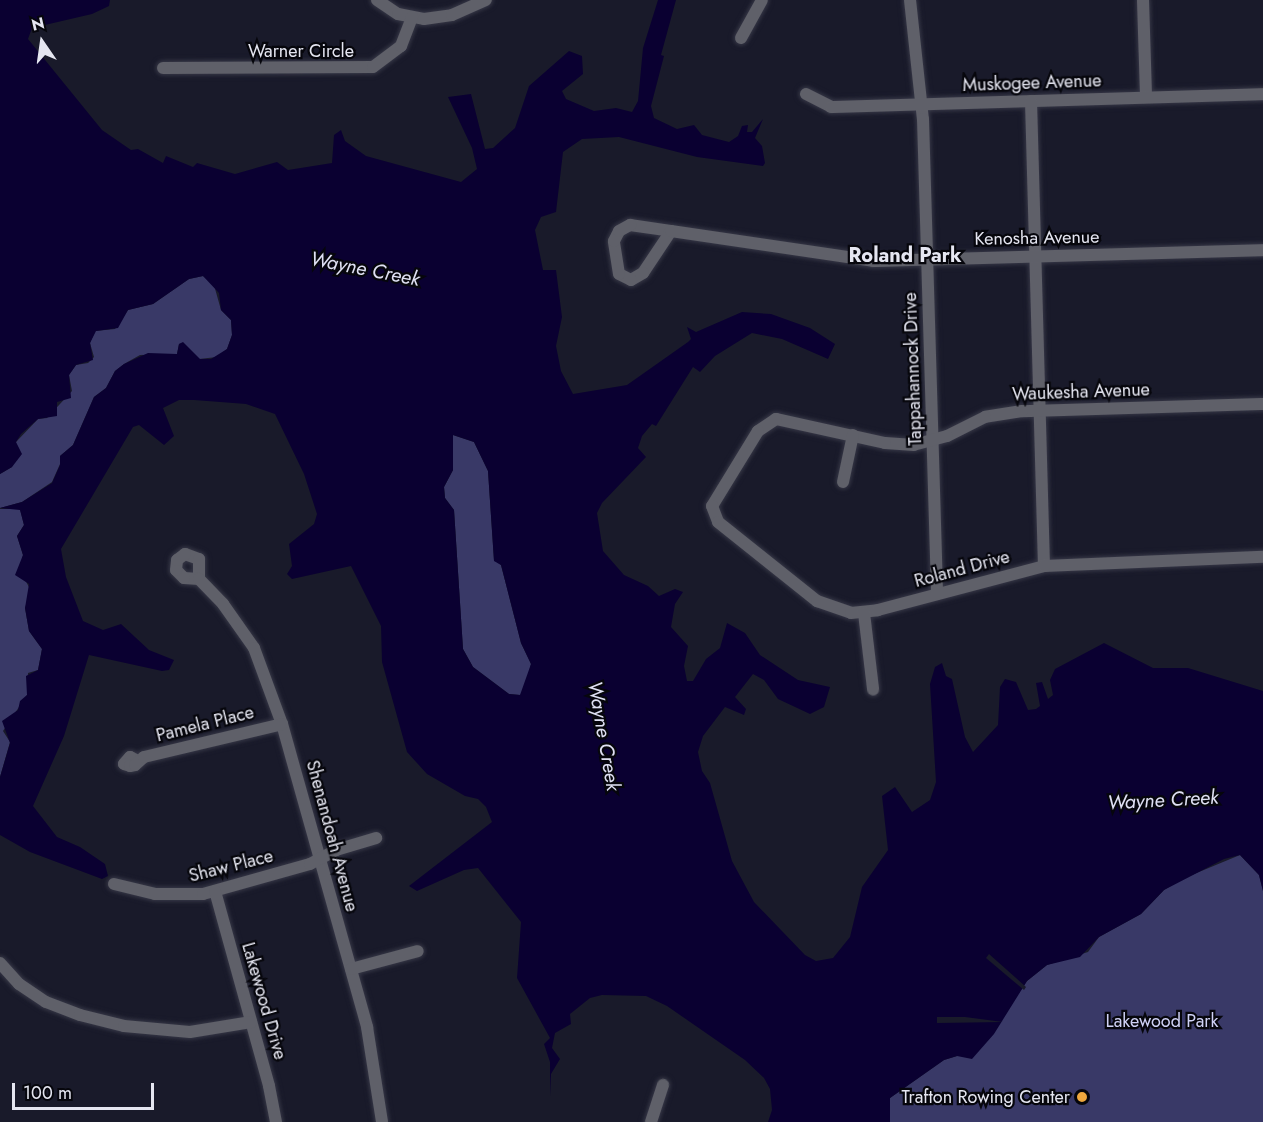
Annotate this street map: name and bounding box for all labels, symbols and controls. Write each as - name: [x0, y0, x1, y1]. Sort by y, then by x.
- text: N: [29, 11, 47, 37]
- north arrow: [12, 12, 72, 72]
- street label: Warner Circle: [248, 40, 354, 62]
- street label: Muskogee Avenue: [962, 70, 1102, 96]
- street label: Kenosha Avenue: [974, 226, 1100, 250]
- district label: Roland Park: [848, 243, 962, 267]
- water label: Wayne Creek: [308, 247, 422, 291]
- street label: Tappahannock Drive: [900, 292, 926, 446]
- street label: Waukesha Avenue: [1012, 379, 1150, 405]
- street label: Roland Drive: [912, 546, 1012, 592]
- water label: Wayne Creek: [583, 679, 625, 793]
- street label: Pamela Place: [154, 701, 256, 747]
- street label: Shenandoah Avenue: [301, 758, 363, 914]
- water label: Wayne Creek: [1107, 785, 1219, 815]
- street label: Shaw Place: [187, 845, 275, 887]
- street label: Lakewood Drive: [237, 940, 291, 1062]
- park label: Lakewood Park: [1106, 1010, 1218, 1032]
- scale bar: [15, 1071, 158, 1109]
- text: 100 m: [23, 1080, 72, 1106]
- place label: Trafton Rowing Center: [902, 1086, 1070, 1108]
- marker: Trafton Rowing Center: [1075, 1090, 1089, 1104]

